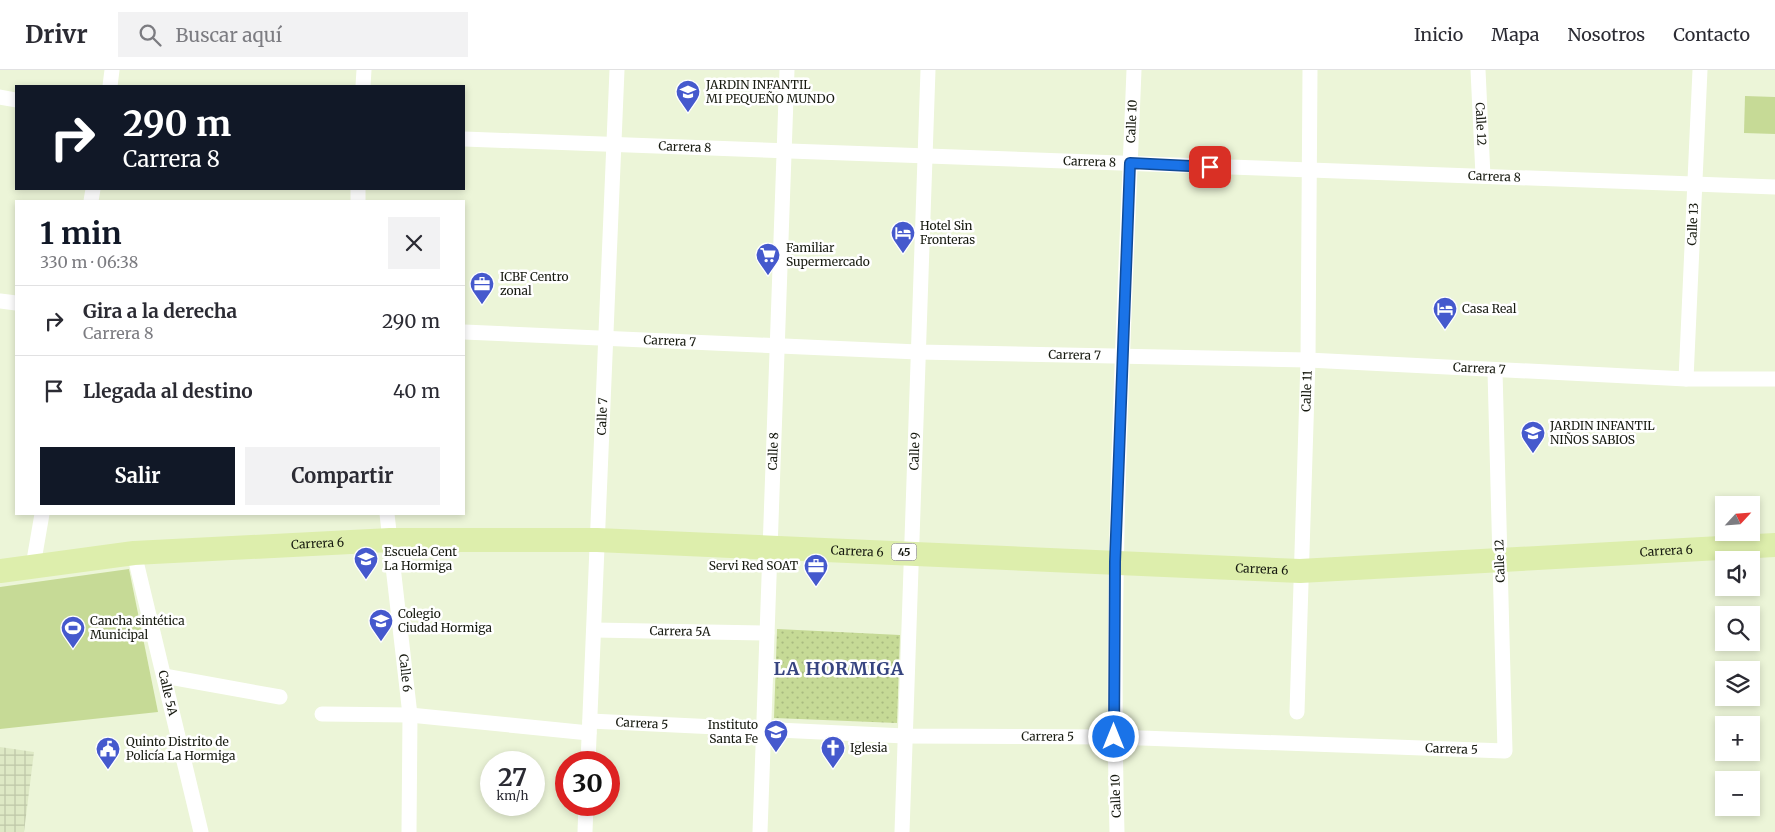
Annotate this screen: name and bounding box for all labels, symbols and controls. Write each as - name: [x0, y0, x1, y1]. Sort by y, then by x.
- search box: [118, 12, 468, 57]
- text: Drivr: [25, 19, 88, 50]
- icon: search: [136, 21, 164, 49]
- text: Buscar aquí: [176, 23, 282, 47]
- text: Inicio: [1414, 23, 1463, 46]
- text: Mapa: [1491, 23, 1540, 46]
- text: Nosotros: [1568, 23, 1645, 46]
- text: Contacto: [1673, 23, 1750, 46]
- place label: JARDIN INFANTIL MI PEQUEÑO MUNDO: [705, 77, 835, 106]
- school or university icon: JARDIN INFANTIL MI PEQUEÑO MUNDO: [675, 79, 701, 113]
- street label: Calle 10: [1123, 99, 1140, 143]
- text: 290 m: [123, 102, 231, 146]
- street label: Calle 12: [1473, 102, 1490, 146]
- icon: right: [40, 105, 105, 170]
- street label: Carrera 8: [658, 138, 712, 155]
- text: Carrera 8: [123, 145, 220, 173]
- pin: [1189, 146, 1231, 188]
- street label: Carrera 8: [1063, 153, 1116, 170]
- icon: arrive: [1196, 153, 1224, 181]
- street label: Carrera 8: [1468, 168, 1521, 185]
- street label: Calle 13: [1684, 202, 1701, 246]
- text: 1 min: [40, 214, 122, 252]
- button: close: [388, 217, 440, 269]
- place label: Hotel Sin Fronteras: [920, 218, 975, 247]
- hotel icon: Hotel Sin Fronteras: [890, 220, 916, 254]
- place label: Familiar Supermercado: [786, 240, 870, 269]
- supermarket icon: Familiar Supermercado: [755, 242, 781, 276]
- text: 330 m · 06:38: [40, 252, 138, 272]
- place label: ICBF Centro zonal: [500, 269, 569, 298]
- office icon: ICBF Centro zonal: [469, 271, 495, 305]
- hotel icon: Casa Real: [1432, 296, 1458, 330]
- text: Gira a la derecha: [83, 299, 237, 323]
- place label: Casa Real: [1462, 301, 1517, 316]
- icon: right: [40, 307, 68, 335]
- text: 290 m: [382, 309, 440, 333]
- text: Carrera 8: [83, 323, 153, 343]
- street label: Carrera 7: [643, 332, 697, 349]
- street label: Carrera 7: [1048, 347, 1101, 363]
- street label: Carrera 7: [1453, 359, 1506, 377]
- street label: Calle 11: [1298, 370, 1315, 412]
- icon: arrive: [40, 377, 68, 405]
- text: Llegada al destino: [83, 379, 253, 403]
- text: 40 m: [393, 379, 440, 403]
- street label: Calle 7: [594, 397, 610, 436]
- place label: JARDIN INFANTIL NIÑOS SABIOS: [1549, 418, 1655, 447]
- school or university icon: JARDIN INFANTIL NIÑOS SABIOS: [1520, 420, 1546, 454]
- street label: Calle 8: [765, 432, 781, 471]
- street label: Calle 9: [906, 432, 923, 471]
- button: Salir: [40, 447, 235, 505]
- button: Compartir: [245, 447, 440, 505]
- north arrow: [1715, 496, 1760, 541]
- map controls: [1715, 496, 1760, 816]
- street label: Carrera 6: [291, 534, 344, 552]
- street label: Calle 12: [1491, 539, 1508, 583]
- street label: Carrera 6: [830, 542, 884, 560]
- street label: Carrera 6: [1639, 542, 1693, 559]
- place label: Escuela Cent La Hormiga: [384, 544, 457, 573]
- road number: 45: [892, 544, 916, 561]
- school or university icon: Escuela Cent La Hormiga: [353, 546, 379, 580]
- button: sound: [1715, 551, 1760, 596]
- office icon: Servi Red SOAT: [803, 553, 829, 587]
- place label: Servi Red SOAT: [709, 558, 799, 573]
- street label: Carrera 6: [1235, 560, 1289, 577]
- place label: Colegio Ciudad Hormiga: [398, 606, 492, 635]
- button: search: [1715, 606, 1760, 651]
- school or university icon: Colegio Ciudad Hormiga: [368, 608, 394, 642]
- place label: Cancha sintética Municipal: [90, 613, 185, 642]
- sports icon: Cancha sintética Municipal: [60, 615, 86, 649]
- street label: Carrera 5A: [649, 623, 711, 639]
- street label: Calle 6: [396, 653, 415, 693]
- district label: LA HORMIGA: [774, 657, 904, 680]
- button: layers: [1715, 661, 1760, 706]
- street label: Calle 5A: [155, 669, 181, 718]
- position arrow: [1087, 710, 1139, 762]
- street label: Carrera 5: [615, 714, 669, 732]
- button: +: [1715, 716, 1760, 761]
- place label: Instituto Santa Fe: [708, 717, 758, 746]
- school or university icon: Instituto Santa Fe: [763, 719, 789, 753]
- street label: Carrera 5: [1021, 729, 1074, 744]
- place label: Quinto Distrito de Policía La Hormiga: [126, 734, 236, 763]
- church icon: Iglesia: [820, 735, 846, 769]
- public building icon: Quinto Distrito de Policía La Hormiga: [95, 736, 121, 770]
- place label: Iglesia: [850, 740, 888, 755]
- street label: Carrera 5: [1425, 740, 1478, 757]
- speed limit sign: 30: [555, 751, 620, 816]
- text: 27: [498, 761, 527, 793]
- button: −: [1715, 771, 1760, 816]
- street label: Calle 10: [1107, 774, 1124, 818]
- text: km/h: [497, 788, 528, 803]

